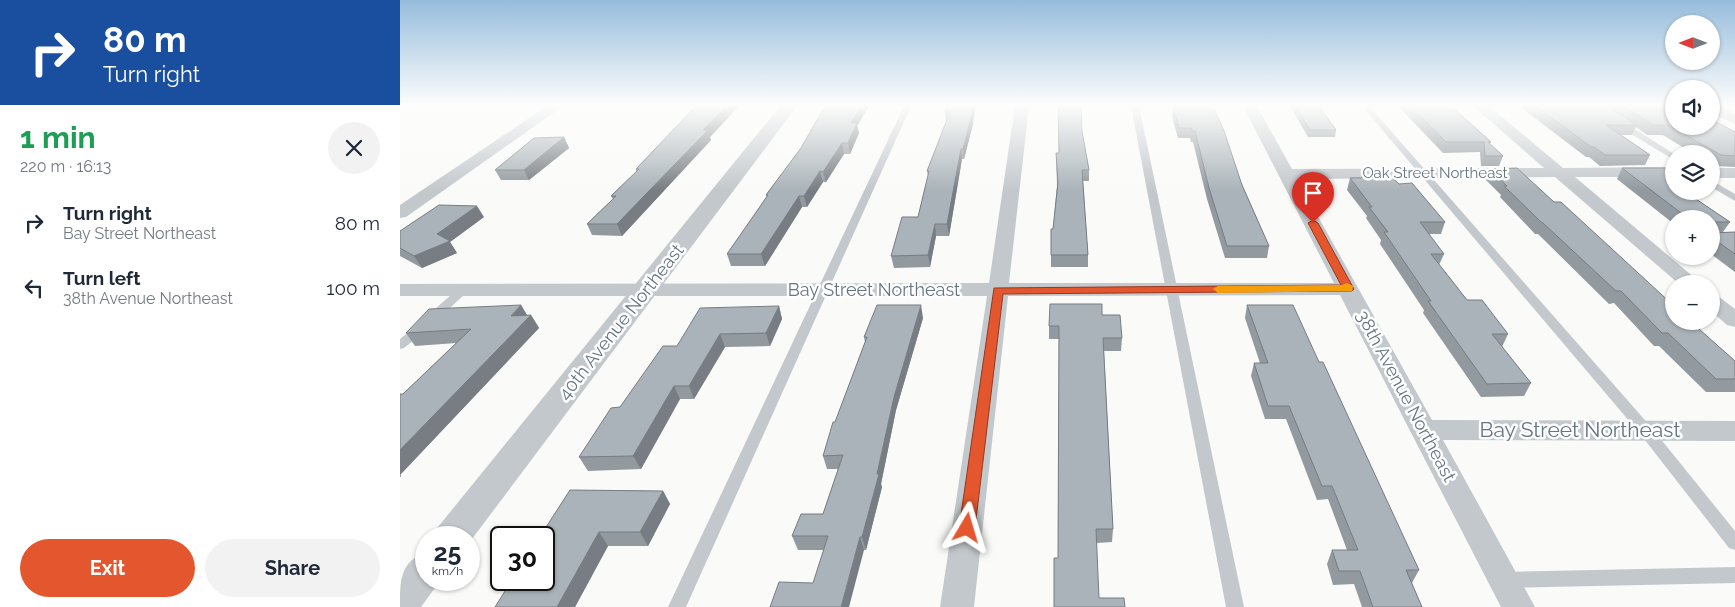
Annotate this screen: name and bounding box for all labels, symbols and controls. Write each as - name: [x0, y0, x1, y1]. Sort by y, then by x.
- north arrow: [1665, 15, 1720, 70]
- map controls: [1665, 15, 1720, 330]
- text: 80 m: [103, 19, 187, 60]
- icon: right: [20, 20, 85, 85]
- text: Turn right: [103, 61, 200, 87]
- button: sound: [1665, 80, 1720, 135]
- text: 1 min: [20, 120, 96, 155]
- button: close: [328, 122, 380, 174]
- button: layers: [1665, 145, 1720, 200]
- text: 220 m · 16:13: [20, 157, 111, 176]
- street label: Oak Street Northeast: [1362, 164, 1508, 182]
- pin: [1292, 172, 1334, 223]
- icon: arrive: [1299, 179, 1327, 207]
- text: Turn right: [63, 202, 152, 224]
- icon: right: [20, 209, 48, 237]
- button: +: [1665, 210, 1720, 265]
- text: 80 m: [335, 212, 380, 234]
- text: Bay Street Northeast: [63, 224, 216, 243]
- street label: 40th Avenue Northeast: [553, 240, 688, 404]
- text: Turn left: [63, 267, 140, 289]
- icon: left: [20, 274, 48, 302]
- button: −: [1665, 275, 1720, 330]
- text: 100 m: [326, 277, 380, 299]
- street label: Bay Street Northeast: [788, 279, 960, 300]
- text: 38th Avenue Northeast: [63, 289, 233, 308]
- street label: 38th Avenue Northeast: [1352, 307, 1461, 485]
- street label: Bay Street Northeast: [1480, 417, 1680, 442]
- position arrow: [940, 501, 992, 553]
- speed limit sign: 30: [490, 526, 555, 591]
- text: 25: [434, 537, 461, 567]
- button: Exit: [20, 539, 195, 597]
- button: Share: [205, 539, 380, 597]
- text: km/h: [432, 564, 463, 578]

